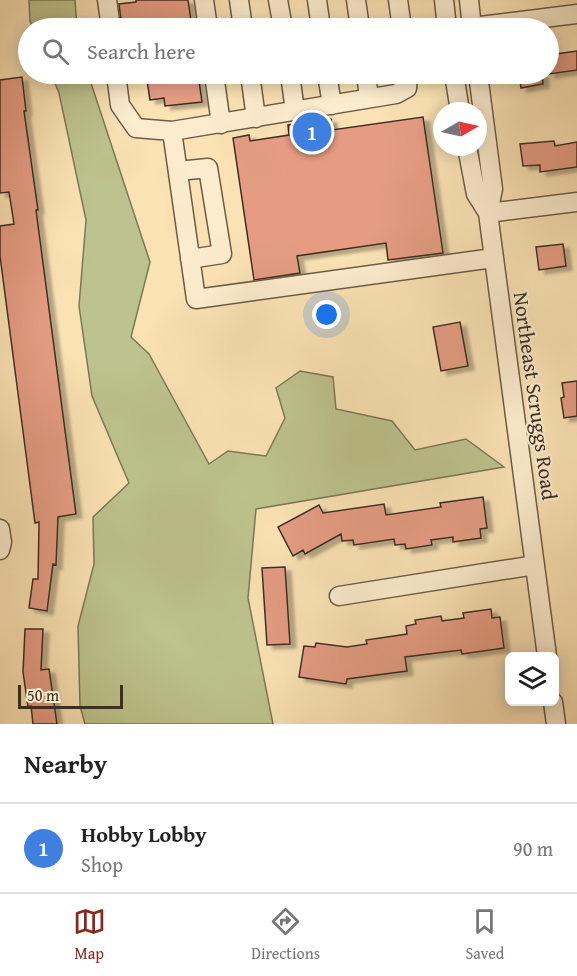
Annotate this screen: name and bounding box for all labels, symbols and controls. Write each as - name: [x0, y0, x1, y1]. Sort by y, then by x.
- search box: [18, 18, 559, 84]
- icon: search: [39, 35, 72, 68]
- text: Search here: [87, 35, 196, 67]
- north arrow: [433, 102, 487, 156]
- pin: 1: [292, 110, 332, 154]
- street label: Northeast Scruggs Road: [506, 290, 566, 503]
- your location: [312, 300, 341, 329]
- map controls: [505, 652, 559, 706]
- button: layers: [505, 652, 559, 706]
- scale bar: [18, 682, 123, 710]
- text: 50 m: [27, 683, 59, 707]
- text: Nearby: [24, 744, 107, 783]
- text: Hobby Lobby: [81, 818, 207, 850]
- text: 1: [38, 834, 49, 863]
- text: 90 m: [513, 834, 553, 863]
- text: Shop: [81, 850, 123, 879]
- tab: Map: [73, 905, 106, 965]
- tab: Directions: [251, 905, 320, 965]
- tab: Saved: [465, 905, 504, 965]

